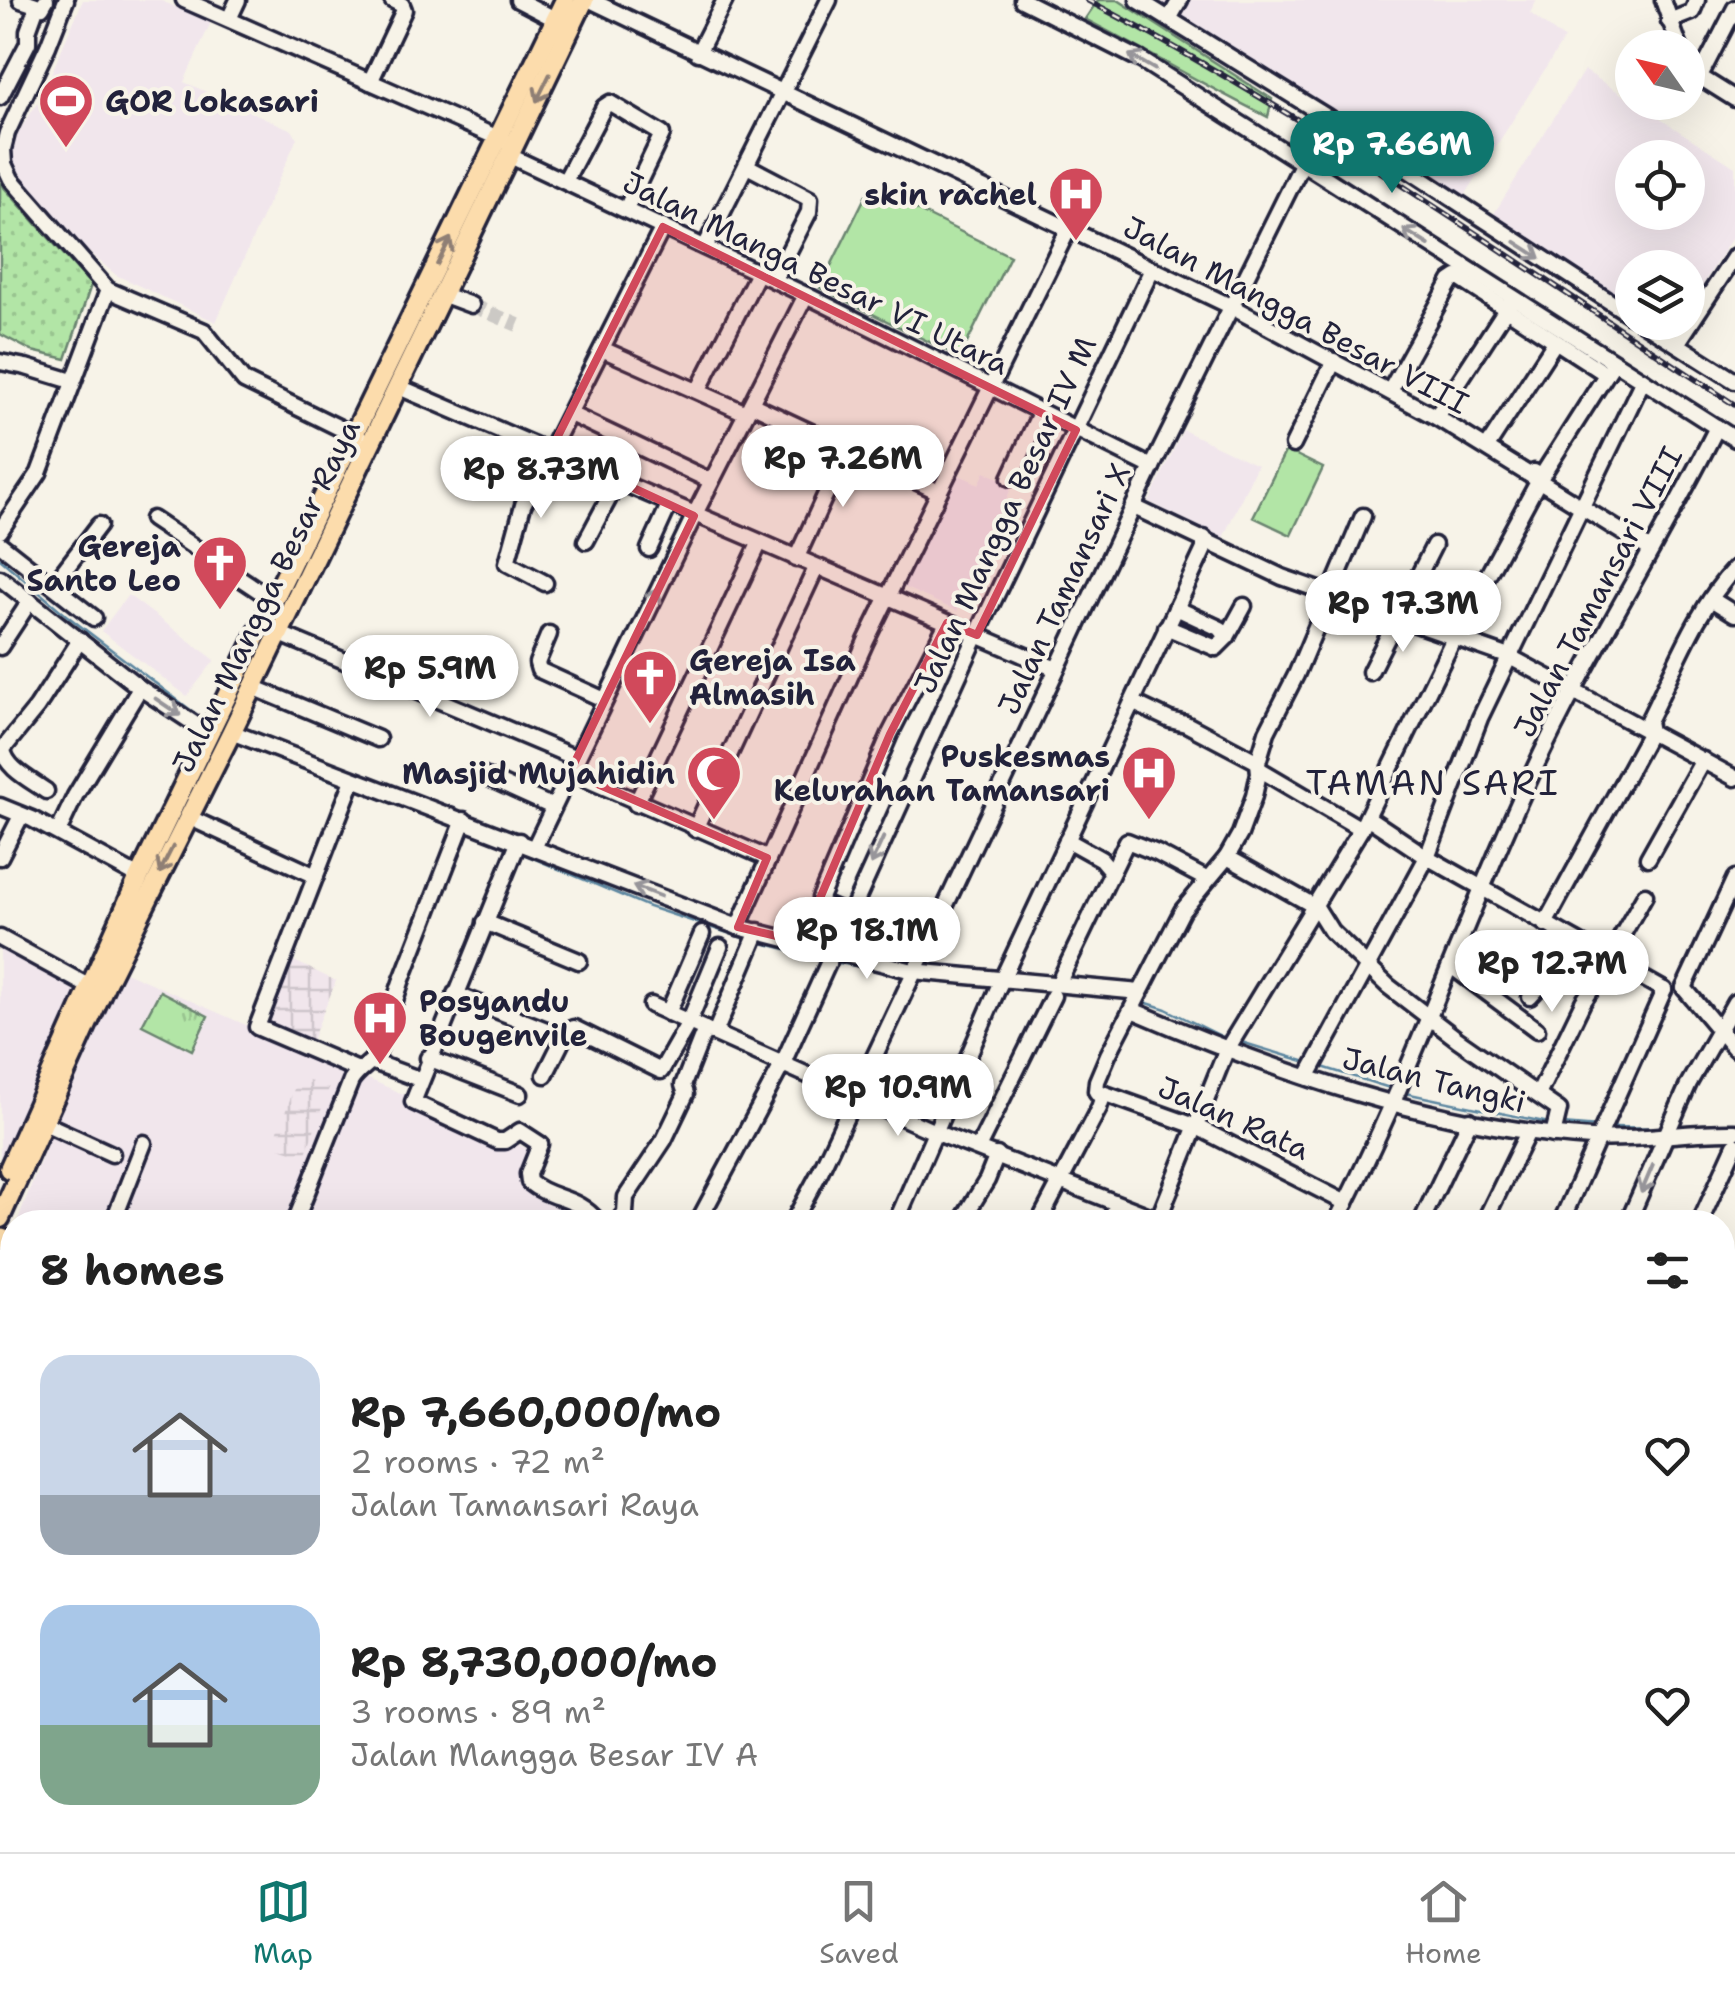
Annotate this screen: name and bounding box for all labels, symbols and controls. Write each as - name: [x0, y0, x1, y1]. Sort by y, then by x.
- north arrow: [1615, 30, 1705, 120]
- map controls: [1615, 30, 1705, 340]
- one-way arrow: [1128, 52, 1157, 72]
- sports icon: GOR Lokasari: [36, 71, 96, 150]
- one-way arrow: [532, 73, 551, 103]
- place label: GOR Lokasari: [105, 81, 319, 122]
- pin: Rp 7.66M: [1289, 111, 1495, 196]
- text: Rp 7.66M: [1312, 122, 1472, 165]
- button: locate: [1615, 140, 1705, 230]
- street label: Jalan Manga Besar VI Utara: [616, 161, 1016, 385]
- hospital icon: skin rachel: [1046, 164, 1106, 243]
- place label: skin rachel: [864, 174, 1037, 215]
- street label: Jalan Mangga Besar VIII: [1116, 206, 1476, 424]
- one-way arrow: [1402, 226, 1431, 247]
- one-way arrow: [435, 237, 454, 266]
- one-way arrow: [1514, 240, 1542, 261]
- button: layers: [1615, 250, 1705, 340]
- street label: Jalan Mangga Besar IV M: [904, 330, 1106, 700]
- street label: Jalan Mangga Besar Raya: [162, 412, 370, 780]
- pin: Rp 7.26M: [740, 425, 946, 510]
- pin: Rp 8.73M: [438, 436, 644, 521]
- text: Rp 7.26M: [763, 436, 923, 479]
- street label: Jalan Tamansari VIII: [1504, 439, 1692, 745]
- text: Rp 8.73M: [462, 447, 620, 490]
- street label: Jalan Tamansari X: [988, 457, 1140, 721]
- place label: Gereja Santo Leo: [27, 526, 182, 601]
- church icon: Gereja Santo Leo: [190, 533, 250, 612]
- pin: Rp 17.3M: [1300, 570, 1506, 655]
- text: Rp 17.3M: [1327, 581, 1479, 624]
- one-way arrow: [644, 588, 663, 618]
- pin: Rp 5.9M: [338, 635, 522, 720]
- place label: Gereja Isa Almasih: [689, 640, 856, 715]
- text: Rp 5.9M: [363, 646, 497, 689]
- church icon: Gereja Isa Almasih: [620, 647, 680, 726]
- one-way arrow: [153, 696, 181, 717]
- place label: Puskesmas Kelurahan Tamansari: [773, 736, 1110, 811]
- mosque icon: Masjid Mujahidin: [684, 743, 744, 822]
- hospital icon: Puskesmas Kelurahan Tamansari: [1119, 743, 1179, 822]
- place label: Masjid Mujahidin: [402, 753, 675, 794]
- district label: TAMAN SARI: [1306, 759, 1560, 806]
- one-way arrow: [867, 835, 886, 865]
- one-way arrow: [156, 845, 175, 875]
- one-way arrow: [633, 881, 663, 899]
- pin: Rp 18.1M: [764, 897, 970, 982]
- text: Rp 18.1M: [795, 908, 939, 951]
- pin: Rp 12.7M: [1449, 930, 1655, 1015]
- text: Rp 12.7M: [1477, 941, 1627, 984]
- place label: Posyandu Bougenvile: [419, 981, 588, 1056]
- hospital icon: Posyandu Bougenvile: [350, 988, 410, 1067]
- street label: Jalan Tangki: [1338, 1037, 1530, 1123]
- pin: Rp 10.9M: [795, 1054, 1001, 1139]
- text: Rp 10.9M: [824, 1065, 972, 1108]
- street label: Jalan Rata: [1152, 1066, 1317, 1170]
- one-way arrow: [1637, 1163, 1655, 1194]
- text: 8 homes: [40, 1242, 225, 1298]
- icon: filters: [1640, 1243, 1695, 1298]
- text: Rp 7,660,000/mo: [350, 1384, 721, 1440]
- icon: home: [120, 1395, 240, 1515]
- icon: heart: [1640, 1428, 1695, 1483]
- text: 2 rooms · 72 m²: [350, 1440, 605, 1483]
- text: Jalan Tamansari Raya: [350, 1483, 699, 1526]
- text: Rp 8,730,000/mo: [350, 1634, 718, 1690]
- icon: home: [120, 1645, 240, 1765]
- icon: heart: [1640, 1678, 1695, 1733]
- text: 3 rooms · 89 m²: [350, 1690, 606, 1733]
- text: Jalan Mangga Besar IV A: [350, 1733, 758, 1776]
- tab: Map: [253, 1874, 313, 1972]
- tab: Saved: [819, 1874, 899, 1972]
- tab: Home: [1405, 1874, 1482, 1972]

